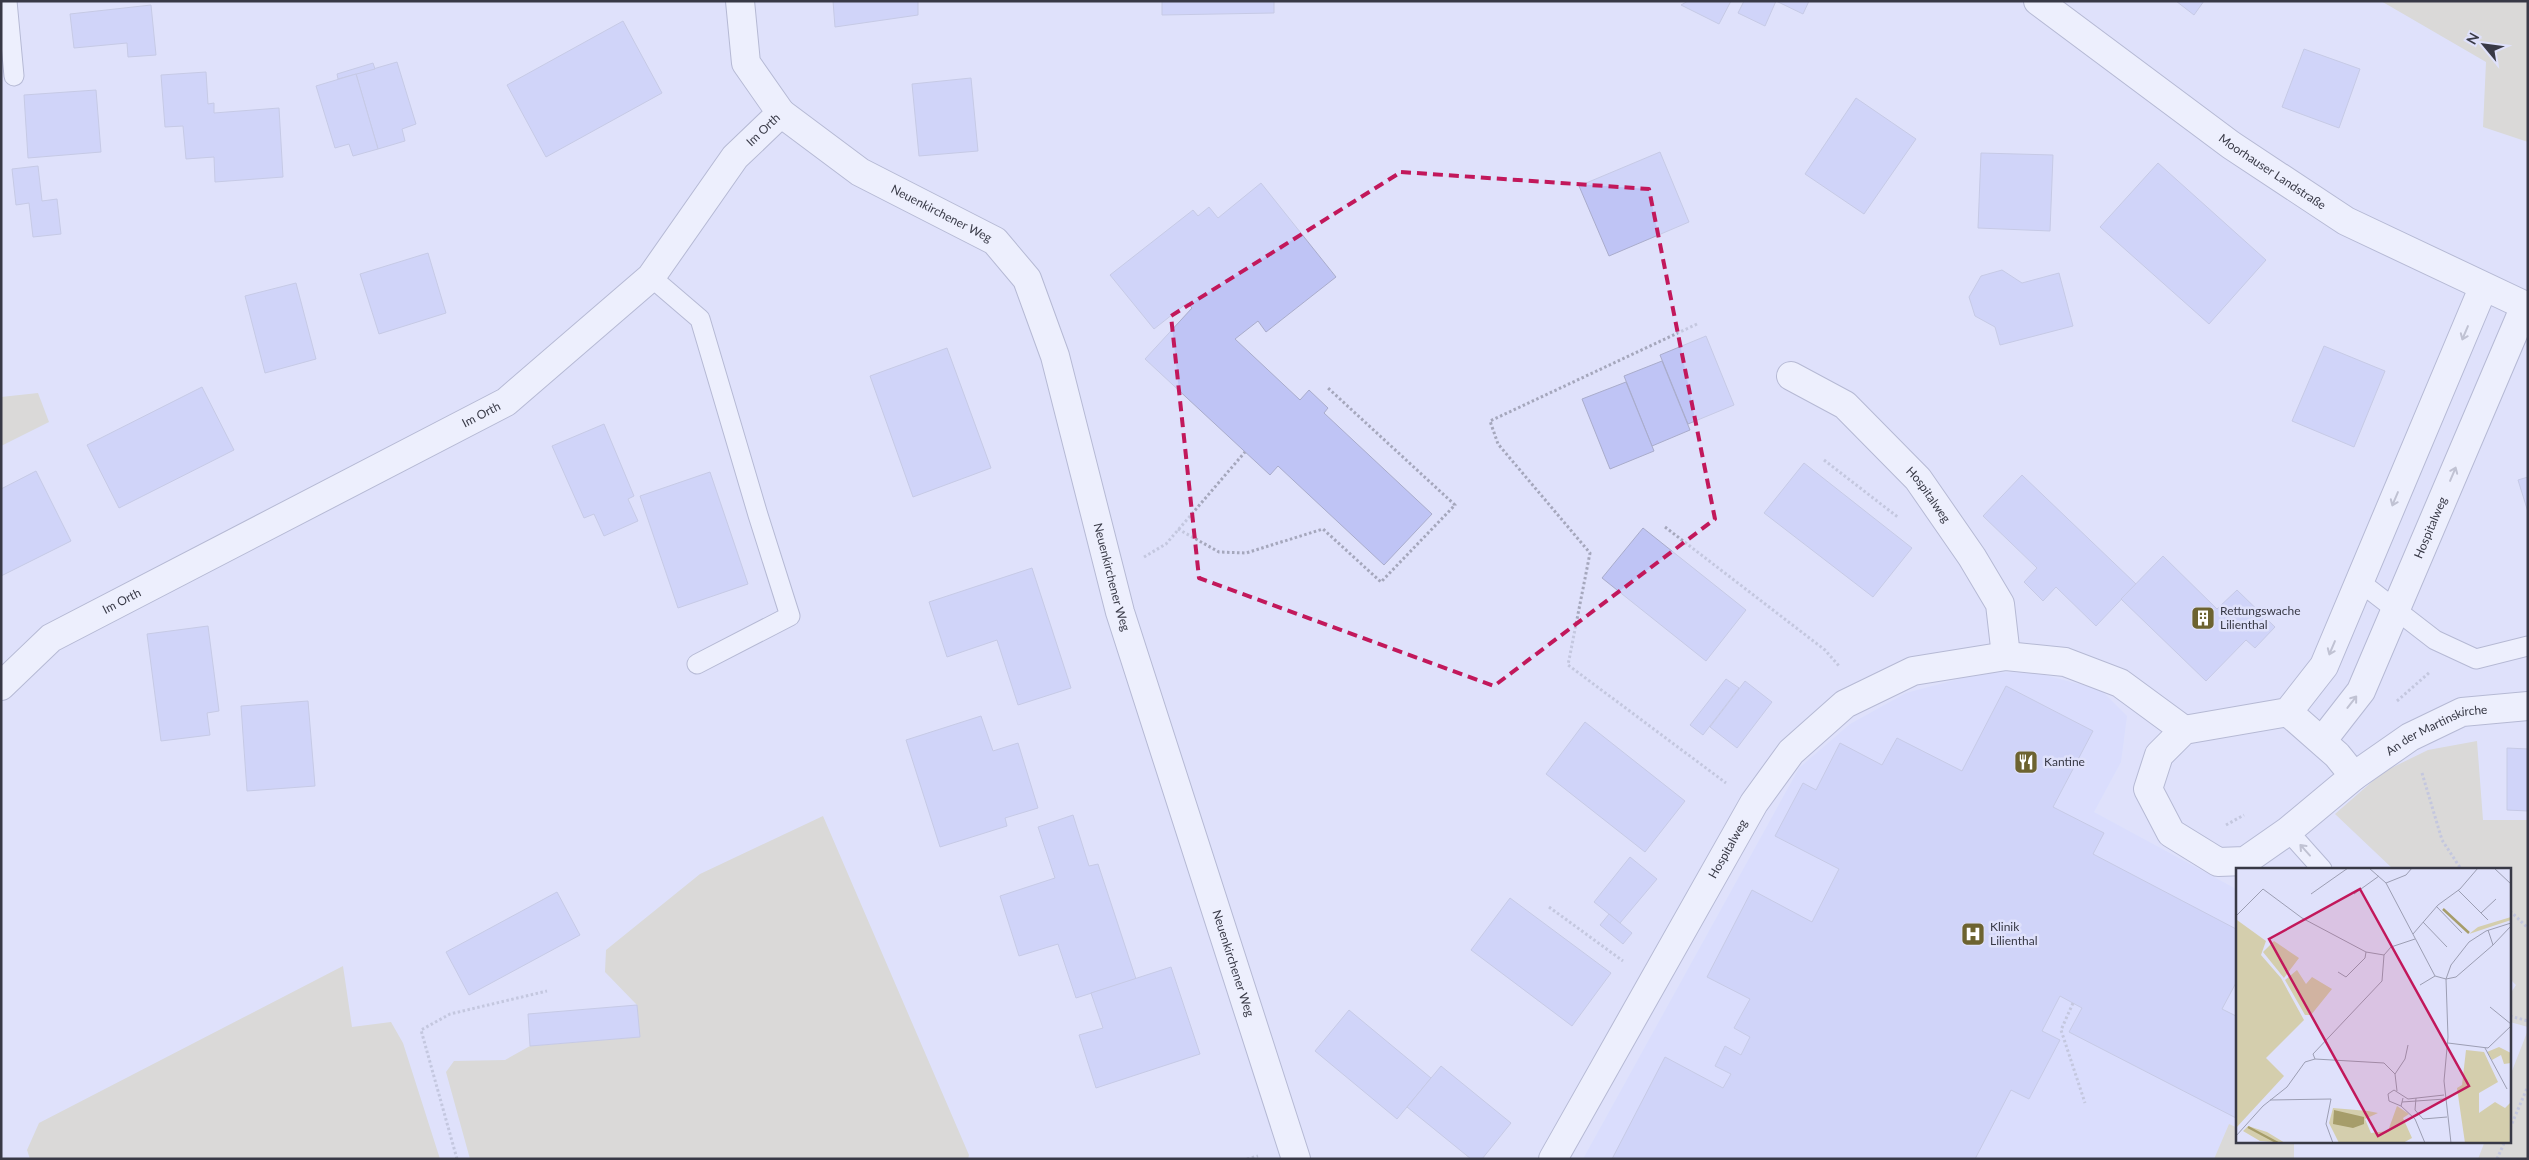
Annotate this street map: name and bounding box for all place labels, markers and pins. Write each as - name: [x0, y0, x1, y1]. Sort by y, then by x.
- place label: Rettungswache Lilienthal: [2220, 603, 2301, 632]
- building icon: Rettungswache Lilienthal: [2190, 605, 2216, 631]
- restaurant icon: Kantine: [2013, 749, 2039, 775]
- place label: Kantine: [2044, 754, 2085, 769]
- place label: Klinik Lilienthal: [1990, 919, 2038, 948]
- hospital icon: Klinik Lilienthal: [1960, 921, 1986, 947]

